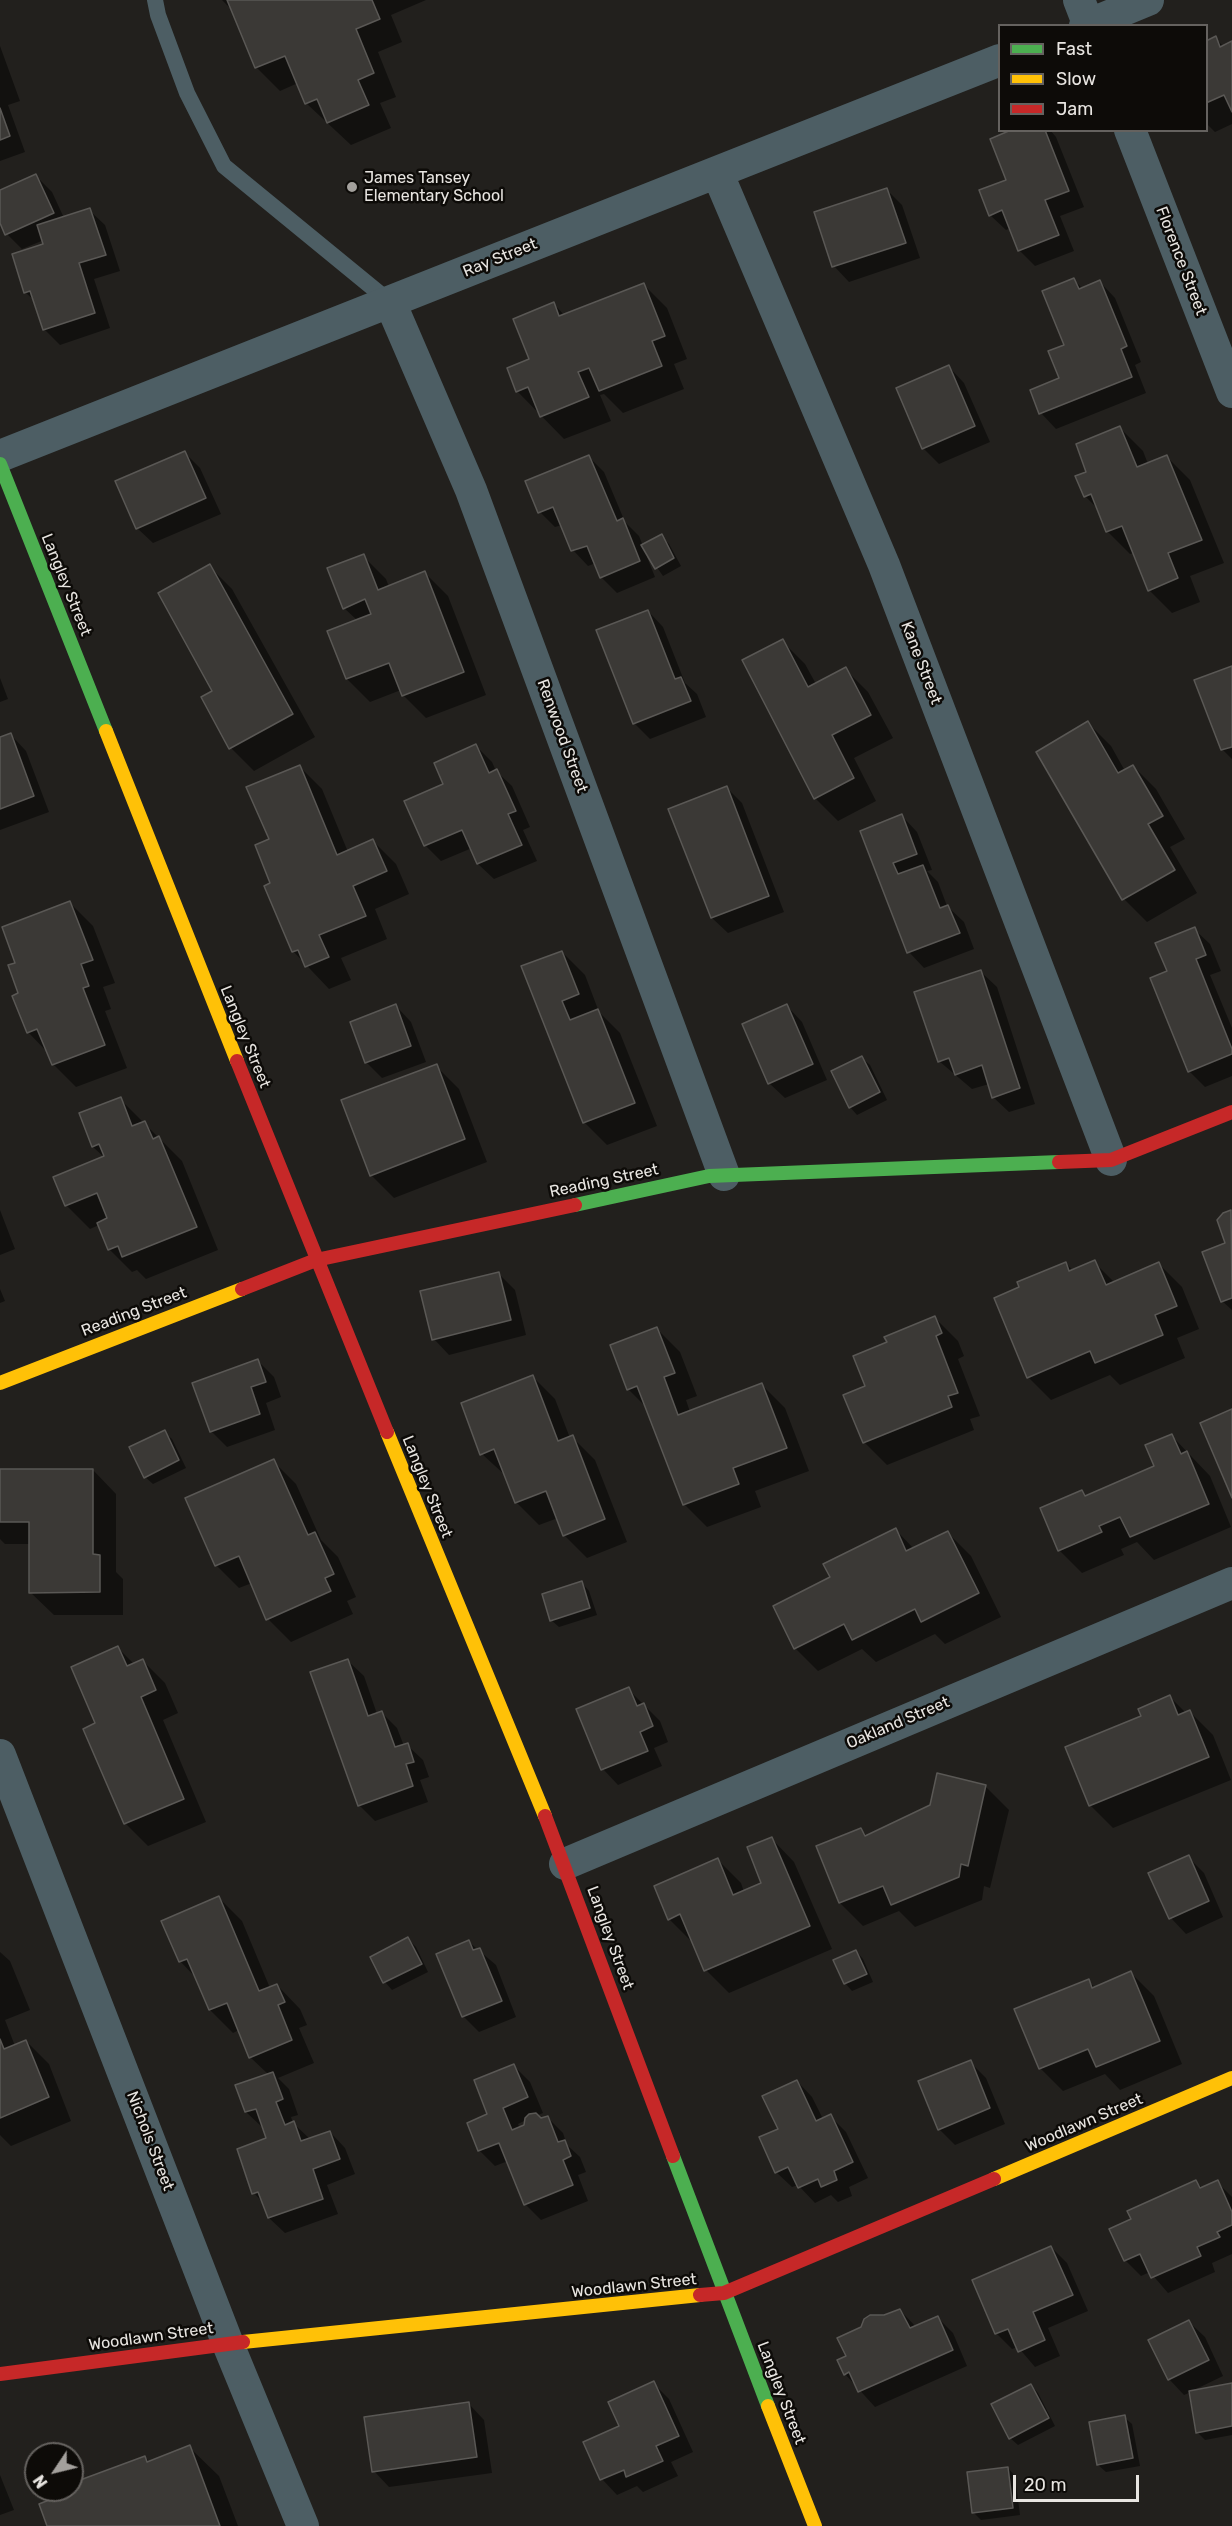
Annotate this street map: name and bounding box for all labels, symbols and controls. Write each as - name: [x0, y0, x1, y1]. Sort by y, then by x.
- legend: [998, 24, 1208, 132]
- text: Fast: [1056, 38, 1092, 60]
- text: Slow: [1056, 68, 1096, 90]
- text: Jam: [1056, 98, 1093, 120]
- place label: James Tansey Elementary School: [364, 168, 504, 206]
- marker: James Tansey Elementary School: [345, 180, 359, 194]
- street label: Florence Street: [1151, 204, 1211, 318]
- street label: Ray Street: [460, 234, 540, 282]
- street label: Langley Street: [37, 531, 95, 639]
- street label: Kane Street: [896, 619, 946, 707]
- street label: Renwood Street: [533, 677, 591, 795]
- street label: Langley Street: [216, 983, 274, 1091]
- street label: Reading Street: [548, 1160, 660, 1202]
- street label: Reading Street: [79, 1283, 189, 1341]
- street label: Langley Street: [398, 1433, 456, 1541]
- street label: Oakland Street: [844, 1693, 952, 1753]
- street label: Langley Street: [582, 1884, 638, 1992]
- street label: Nichols Street: [122, 2089, 178, 2193]
- street label: Woodlawn Street: [1022, 2090, 1146, 2156]
- street label: Woodlawn Street: [570, 2270, 698, 2302]
- street label: Woodlawn Street: [87, 2319, 215, 2355]
- street label: Langley Street: [753, 2339, 809, 2447]
- north arrow: [24, 2442, 84, 2502]
- scale bar: [1016, 2463, 1142, 2501]
- text: N: [29, 2471, 52, 2492]
- text: 20 m: [1024, 2474, 1066, 2496]

